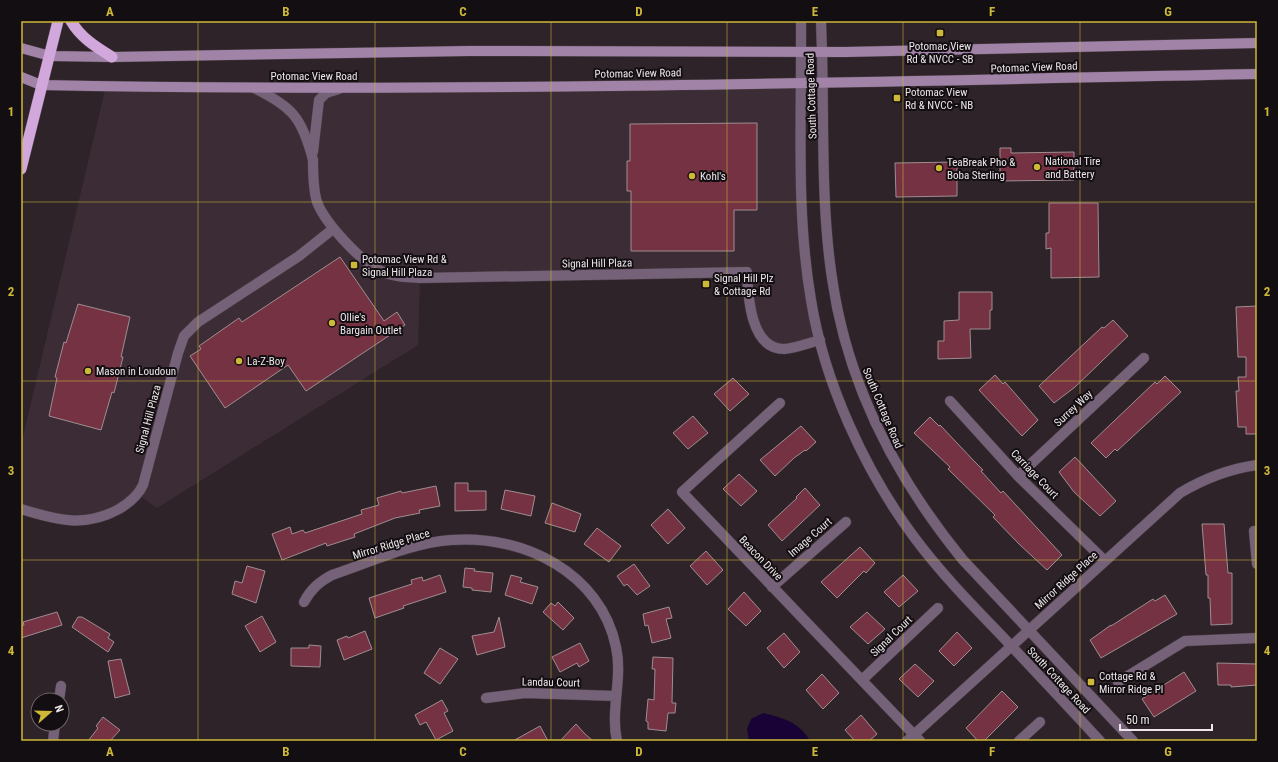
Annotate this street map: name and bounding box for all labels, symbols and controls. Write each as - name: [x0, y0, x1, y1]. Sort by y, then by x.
- text: A: [106, 4, 114, 19]
- text: B: [282, 4, 290, 19]
- text: C: [459, 4, 467, 19]
- text: D: [635, 4, 643, 19]
- text: E: [812, 4, 819, 19]
- text: F: [989, 4, 995, 19]
- text: G: [1164, 4, 1172, 19]
- marker: Potomac View Rd & NVCC - SB: [935, 28, 945, 38]
- place label: Potomac View Rd & NVCC - SB: [906, 40, 974, 66]
- street label: South Cottage Road: [803, 53, 820, 139]
- street label: Potomac View Road: [990, 59, 1078, 76]
- street label: Potomac View Road: [594, 66, 682, 81]
- street label: Potomac View Road: [271, 70, 357, 83]
- place label: Potomac View Rd & NVCC - NB: [905, 86, 973, 112]
- marker: Potomac View Rd & NVCC - NB: [892, 93, 902, 103]
- text: 1: [8, 104, 14, 119]
- text: 1: [1264, 104, 1270, 119]
- place label: National Tire and Battery: [1045, 155, 1100, 181]
- place label: TeaBreak Pho & Boba Sterling: [947, 156, 1015, 182]
- marker: National Tire and Battery: [1032, 162, 1042, 172]
- marker: TeaBreak Pho & Boba Sterling: [934, 163, 944, 173]
- place label: Kohl's: [700, 170, 726, 183]
- marker: Kohl's: [687, 171, 697, 181]
- place label: Potomac View Rd & Signal Hill Plaza: [362, 253, 447, 279]
- street label: Signal Hill Plaza: [562, 256, 632, 271]
- marker: Potomac View Rd & Signal Hill Plaza: [349, 260, 359, 270]
- place label: Signal Hill Plz & Cottage Rd: [714, 272, 774, 298]
- marker: Signal Hill Plz & Cottage Rd: [701, 279, 711, 289]
- text: 2: [8, 284, 15, 299]
- text: 2: [1264, 284, 1271, 299]
- place label: Ollie's Bargain Outlet: [340, 311, 402, 337]
- marker: Ollie's Bargain Outlet: [327, 318, 337, 328]
- place label: La-Z-Boy: [247, 355, 285, 368]
- marker: La-Z-Boy: [234, 356, 244, 366]
- place label: Mason in Loudoun: [96, 365, 176, 378]
- marker: Mason in Loudoun: [83, 366, 93, 376]
- street label: South Cottage Road: [860, 366, 905, 450]
- street label: Signal Hill Plaza: [133, 384, 164, 455]
- street label: Surrey Way: [1051, 387, 1096, 429]
- street label: Carriage Court: [1008, 447, 1061, 502]
- text: 3: [8, 463, 14, 478]
- text: 3: [1264, 463, 1270, 478]
- street label: Image Court: [786, 515, 835, 560]
- street label: Mirror Ridge Place: [351, 527, 431, 562]
- street label: Beacon Drive: [736, 533, 785, 583]
- street label: Mirror Ridge Place: [1032, 549, 1100, 612]
- street label: Signal Court: [868, 613, 915, 660]
- text: 4: [8, 643, 15, 658]
- text: 4: [1264, 643, 1271, 658]
- street label: South Cottage Road: [1024, 644, 1093, 716]
- place label: Cottage Rd & Mirror Ridge Pl: [1099, 670, 1163, 696]
- street label: Landau Court: [522, 675, 580, 690]
- marker: Cottage Rd & Mirror Ridge Pl: [1086, 677, 1096, 687]
- north arrow: [30, 692, 70, 732]
- text: N: [52, 703, 66, 714]
- scale bar: [1120, 706, 1212, 732]
- text: 50 m: [1126, 713, 1150, 727]
- text: A: [106, 744, 114, 759]
- text: B: [282, 744, 290, 759]
- text: C: [459, 744, 467, 759]
- text: D: [635, 744, 643, 759]
- text: E: [812, 744, 819, 759]
- text: F: [989, 744, 995, 759]
- text: G: [1164, 744, 1172, 759]

